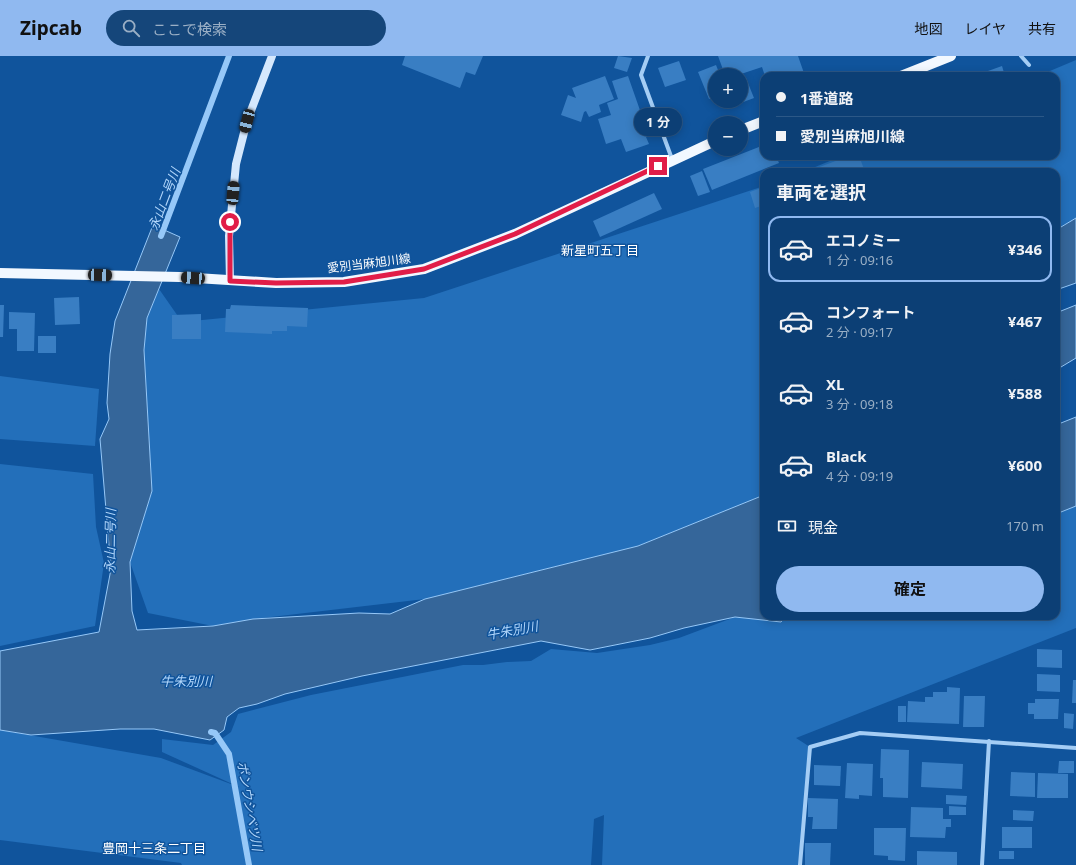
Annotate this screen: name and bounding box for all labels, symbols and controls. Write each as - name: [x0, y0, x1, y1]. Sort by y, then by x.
- search box: [106, 10, 386, 46]
- text: Zipcab: [20, 15, 82, 41]
- icon: search: [120, 17, 142, 39]
- text: ここで検索: [152, 19, 227, 39]
- text: 地図: [914, 19, 942, 38]
- text: レイヤ: [964, 19, 1006, 38]
- text: 共有: [1028, 19, 1056, 38]
- map controls: [708, 68, 748, 156]
- button: +: [708, 68, 748, 108]
- text: 1番道路: [800, 88, 854, 108]
- car: [238, 108, 256, 134]
- callout: 1 分: [634, 108, 682, 136]
- text: 1 分: [646, 113, 670, 131]
- button: −: [708, 116, 748, 156]
- text: 愛別当麻旭川線: [800, 126, 905, 146]
- route end: [649, 157, 667, 175]
- water label: 永山二号川: [144, 164, 185, 233]
- text: 車両を選択: [776, 180, 866, 204]
- car: [226, 181, 240, 205]
- route start: [221, 213, 239, 231]
- text: エコノミー: [826, 230, 901, 250]
- icon: car: [778, 231, 814, 267]
- text: ¥346: [1008, 239, 1042, 259]
- district label: 新星町五丁目: [561, 241, 639, 259]
- street label: 愛別当麻旭川線: [326, 249, 412, 277]
- text: 1 分 · 09:16: [826, 251, 893, 269]
- car: [88, 269, 112, 281]
- car: [181, 271, 205, 285]
- text: コンフォート: [826, 302, 916, 322]
- icon: car: [778, 303, 814, 339]
- text: ¥467: [1008, 311, 1042, 331]
- text: 2 分 · 09:17: [826, 323, 893, 341]
- text: XL: [826, 374, 844, 394]
- icon: car: [778, 375, 814, 411]
- text: ¥588: [1008, 383, 1042, 403]
- text: 3 分 · 09:18: [826, 395, 893, 413]
- text: Black: [826, 446, 866, 466]
- icon: car: [778, 447, 814, 483]
- text: ¥600: [1008, 455, 1042, 475]
- text: 4 分 · 09:19: [826, 467, 893, 485]
- water label: 永山二号川: [100, 506, 120, 574]
- icon: cash: [776, 515, 798, 537]
- text: 現金: [808, 517, 838, 537]
- text: 170 m: [1006, 517, 1044, 535]
- button: 確定: [776, 566, 1044, 612]
- water label: 牛朱別川: [485, 616, 541, 643]
- water label: 牛朱別川: [160, 672, 214, 690]
- water label: ポンウシベツ川: [233, 760, 267, 854]
- district label: 豊岡十三条二丁目: [102, 839, 206, 857]

